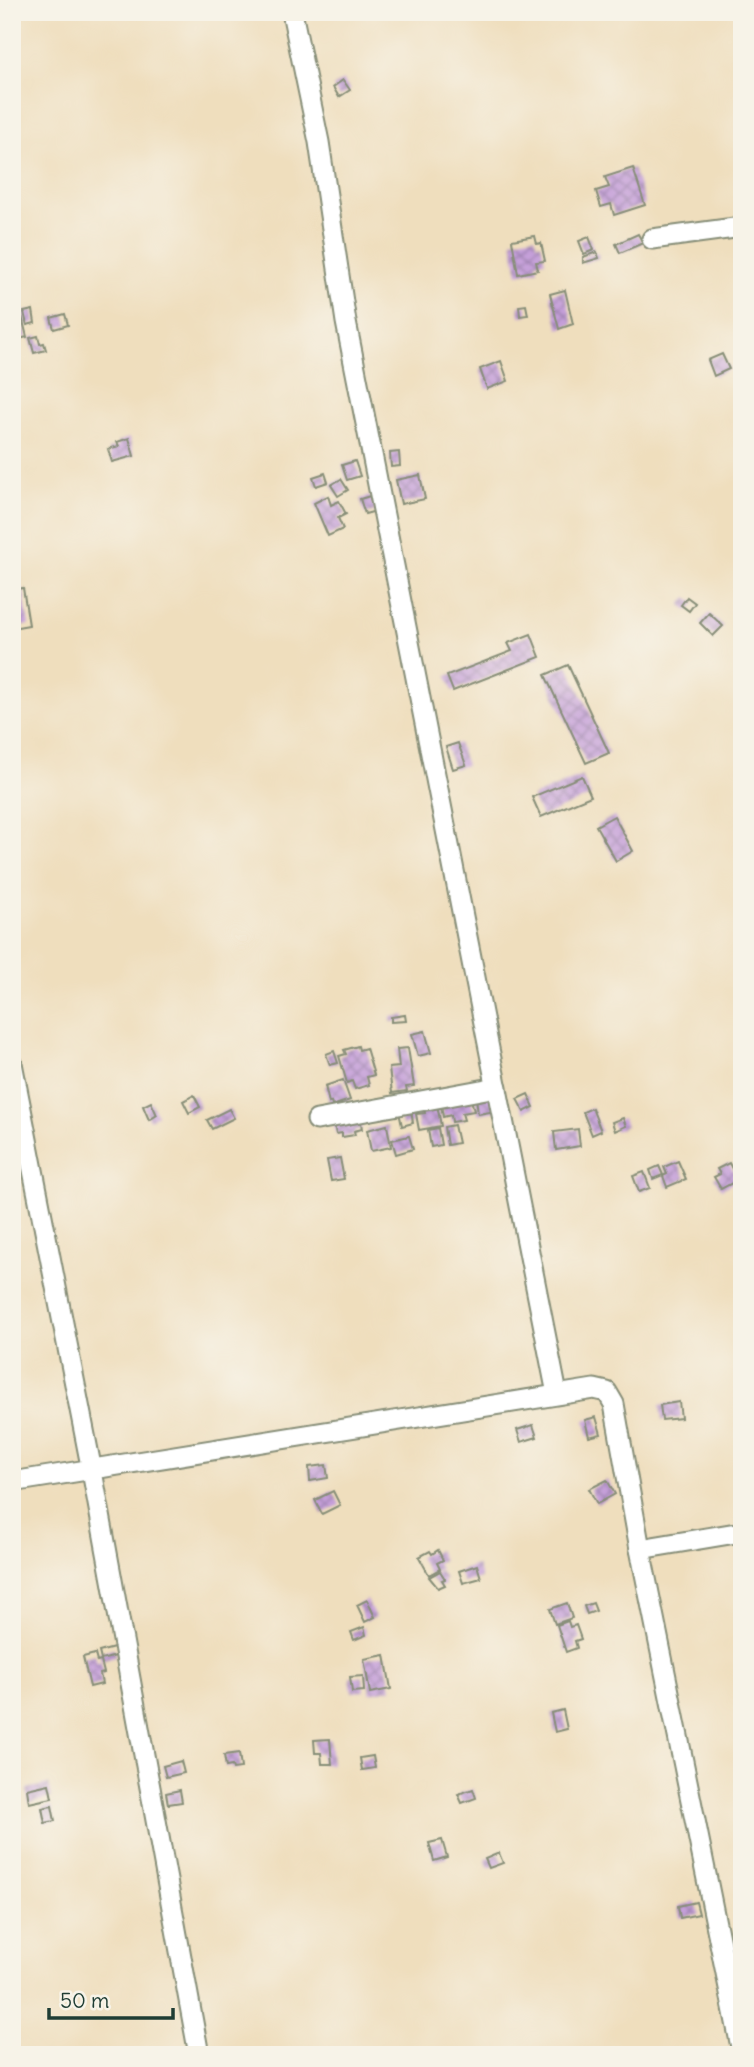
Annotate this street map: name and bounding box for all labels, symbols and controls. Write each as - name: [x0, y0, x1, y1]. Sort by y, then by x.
- scale bar: [49, 1976, 173, 2020]
- text: 50 m: [60, 1987, 109, 2014]

